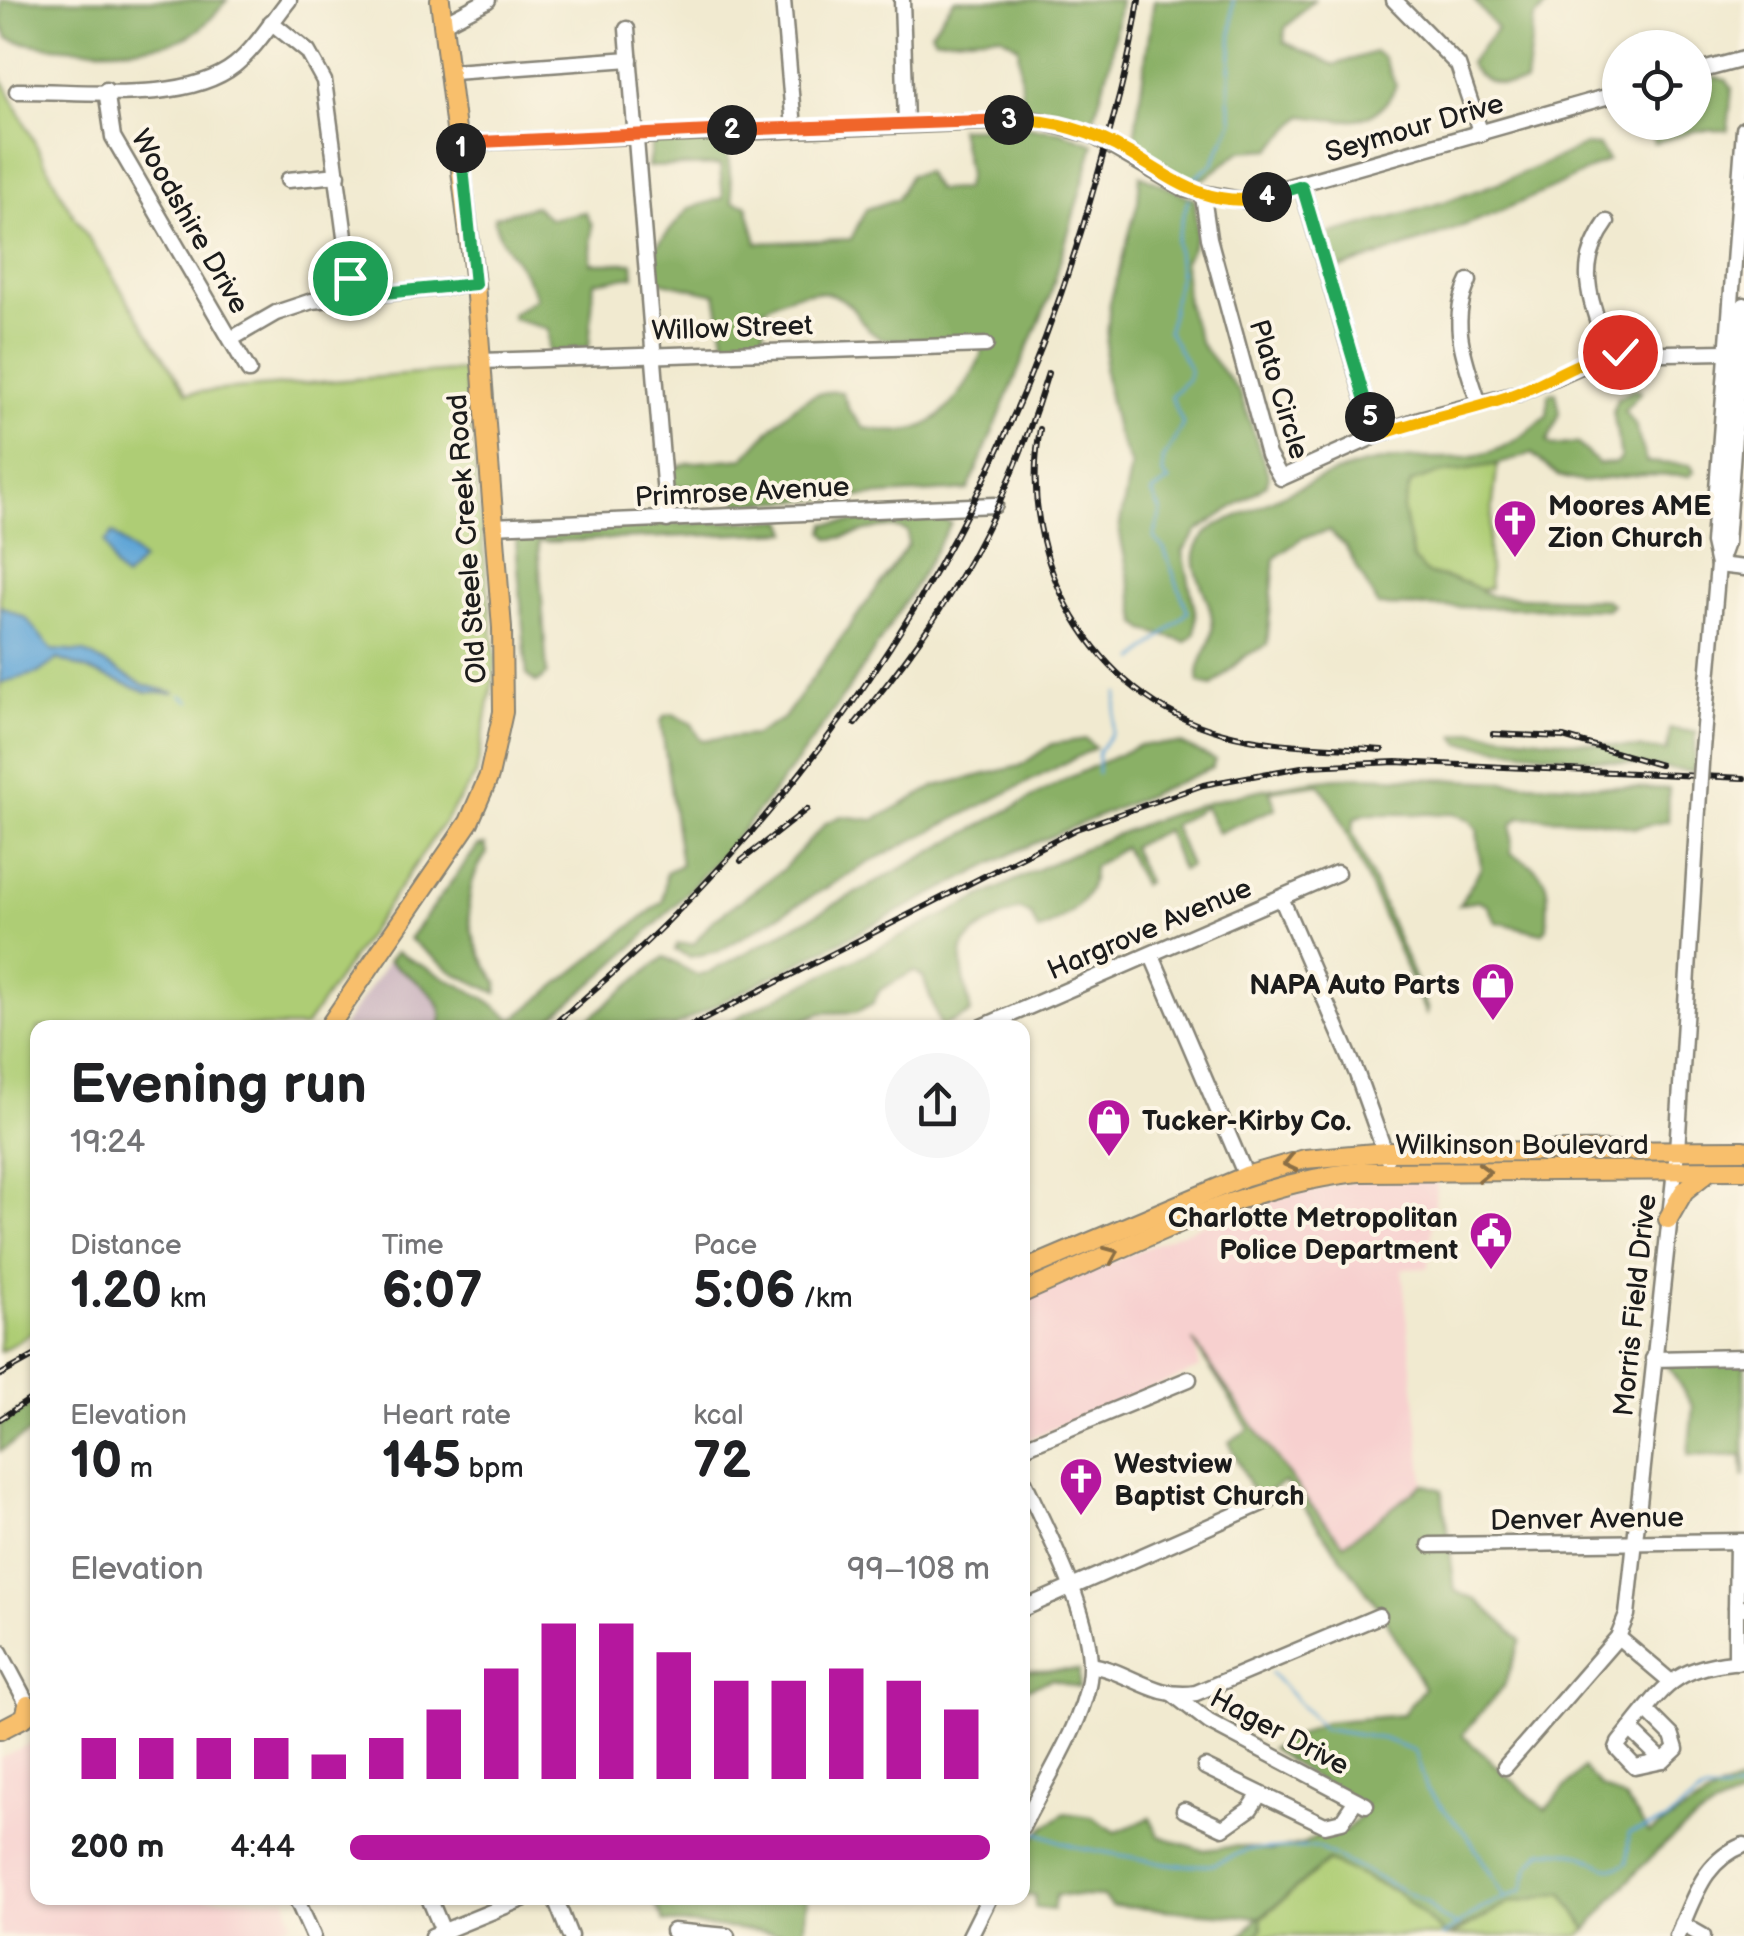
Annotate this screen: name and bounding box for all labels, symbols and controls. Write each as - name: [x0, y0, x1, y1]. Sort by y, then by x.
- map controls: [1602, 30, 1712, 140]
- button: locate: [1602, 30, 1712, 140]
- street label: Seymour Drive: [1322, 87, 1507, 170]
- pin: 3: [984, 95, 1034, 145]
- text: 3: [1001, 103, 1017, 136]
- pin: 2: [707, 105, 757, 155]
- text: 2: [724, 113, 740, 146]
- pin: 1: [436, 123, 486, 173]
- street label: Woodshire Drive: [124, 124, 256, 320]
- text: 1: [455, 131, 467, 164]
- pin: 4: [1242, 172, 1292, 222]
- text: 4: [1259, 180, 1275, 213]
- pin: [308, 236, 393, 321]
- icon: arrive: [323, 251, 378, 306]
- street label: Willow Street: [651, 309, 814, 348]
- pin: [1578, 310, 1663, 395]
- street label: Plato Circle: [1242, 316, 1315, 463]
- icon: check: [1593, 325, 1648, 380]
- pin: 5: [1345, 392, 1395, 442]
- street label: Old Steele Creek Road: [441, 393, 494, 685]
- text: 5: [1362, 400, 1378, 433]
- street label: Primrose Avenue: [634, 470, 850, 515]
- place label: Moores AME Zion Church: [1548, 490, 1711, 555]
- church icon: Moores AME Zion Church: [1492, 498, 1538, 559]
- street label: Hargrove Avenue: [1043, 871, 1257, 987]
- shop icon: NAPA Auto Parts: [1470, 961, 1516, 1022]
- place label: NAPA Auto Parts: [1249, 969, 1460, 1002]
- text: Evening run: [70, 1052, 367, 1119]
- button: share: [885, 1053, 990, 1158]
- shop icon: Tucker-Kirby Co.: [1086, 1097, 1132, 1158]
- place label: Tucker-Kirby Co.: [1142, 1105, 1351, 1138]
- text: 19:24: [70, 1123, 145, 1162]
- street label: Wilkinson Boulevard: [1395, 1129, 1649, 1162]
- one-way arrow: [1282, 1151, 1299, 1172]
- one-way arrow: [1478, 1161, 1493, 1183]
- street label: Morris Field Drive: [1607, 1192, 1664, 1418]
- place label: Charlotte Metropolitan Police Department: [1168, 1202, 1458, 1267]
- public building icon: Charlotte Metropolitan Police Department: [1468, 1210, 1514, 1271]
- text: Distance: [70, 1229, 182, 1262]
- text: Time: [382, 1229, 444, 1262]
- text: Pace: [693, 1229, 757, 1262]
- one-way arrow: [1102, 1246, 1120, 1266]
- text: 1.20: [70, 1262, 162, 1322]
- text: 6:07: [382, 1262, 483, 1322]
- text: 5:06: [693, 1262, 796, 1322]
- text: km: [162, 1282, 207, 1315]
- text: /km: [796, 1282, 853, 1315]
- text: Elevation: [70, 1399, 187, 1432]
- text: Heart rate: [382, 1399, 511, 1432]
- text: kcal: [693, 1399, 744, 1432]
- text: 10: [70, 1432, 122, 1492]
- text: 145: [382, 1432, 461, 1492]
- text: 72: [693, 1432, 751, 1492]
- place label: Westview Baptist Church: [1114, 1448, 1305, 1513]
- text: m: [122, 1452, 153, 1485]
- text: bpm: [461, 1452, 524, 1485]
- church icon: Westview Baptist Church: [1058, 1456, 1104, 1517]
- street label: Denver Avenue: [1490, 1501, 1684, 1538]
- text: Elevation: [70, 1550, 203, 1589]
- text: 99–108 m: [847, 1550, 990, 1589]
- street label: Hager Drive: [1204, 1682, 1354, 1783]
- text: 200 m: [70, 1828, 164, 1867]
- text: 4:44: [230, 1828, 295, 1867]

